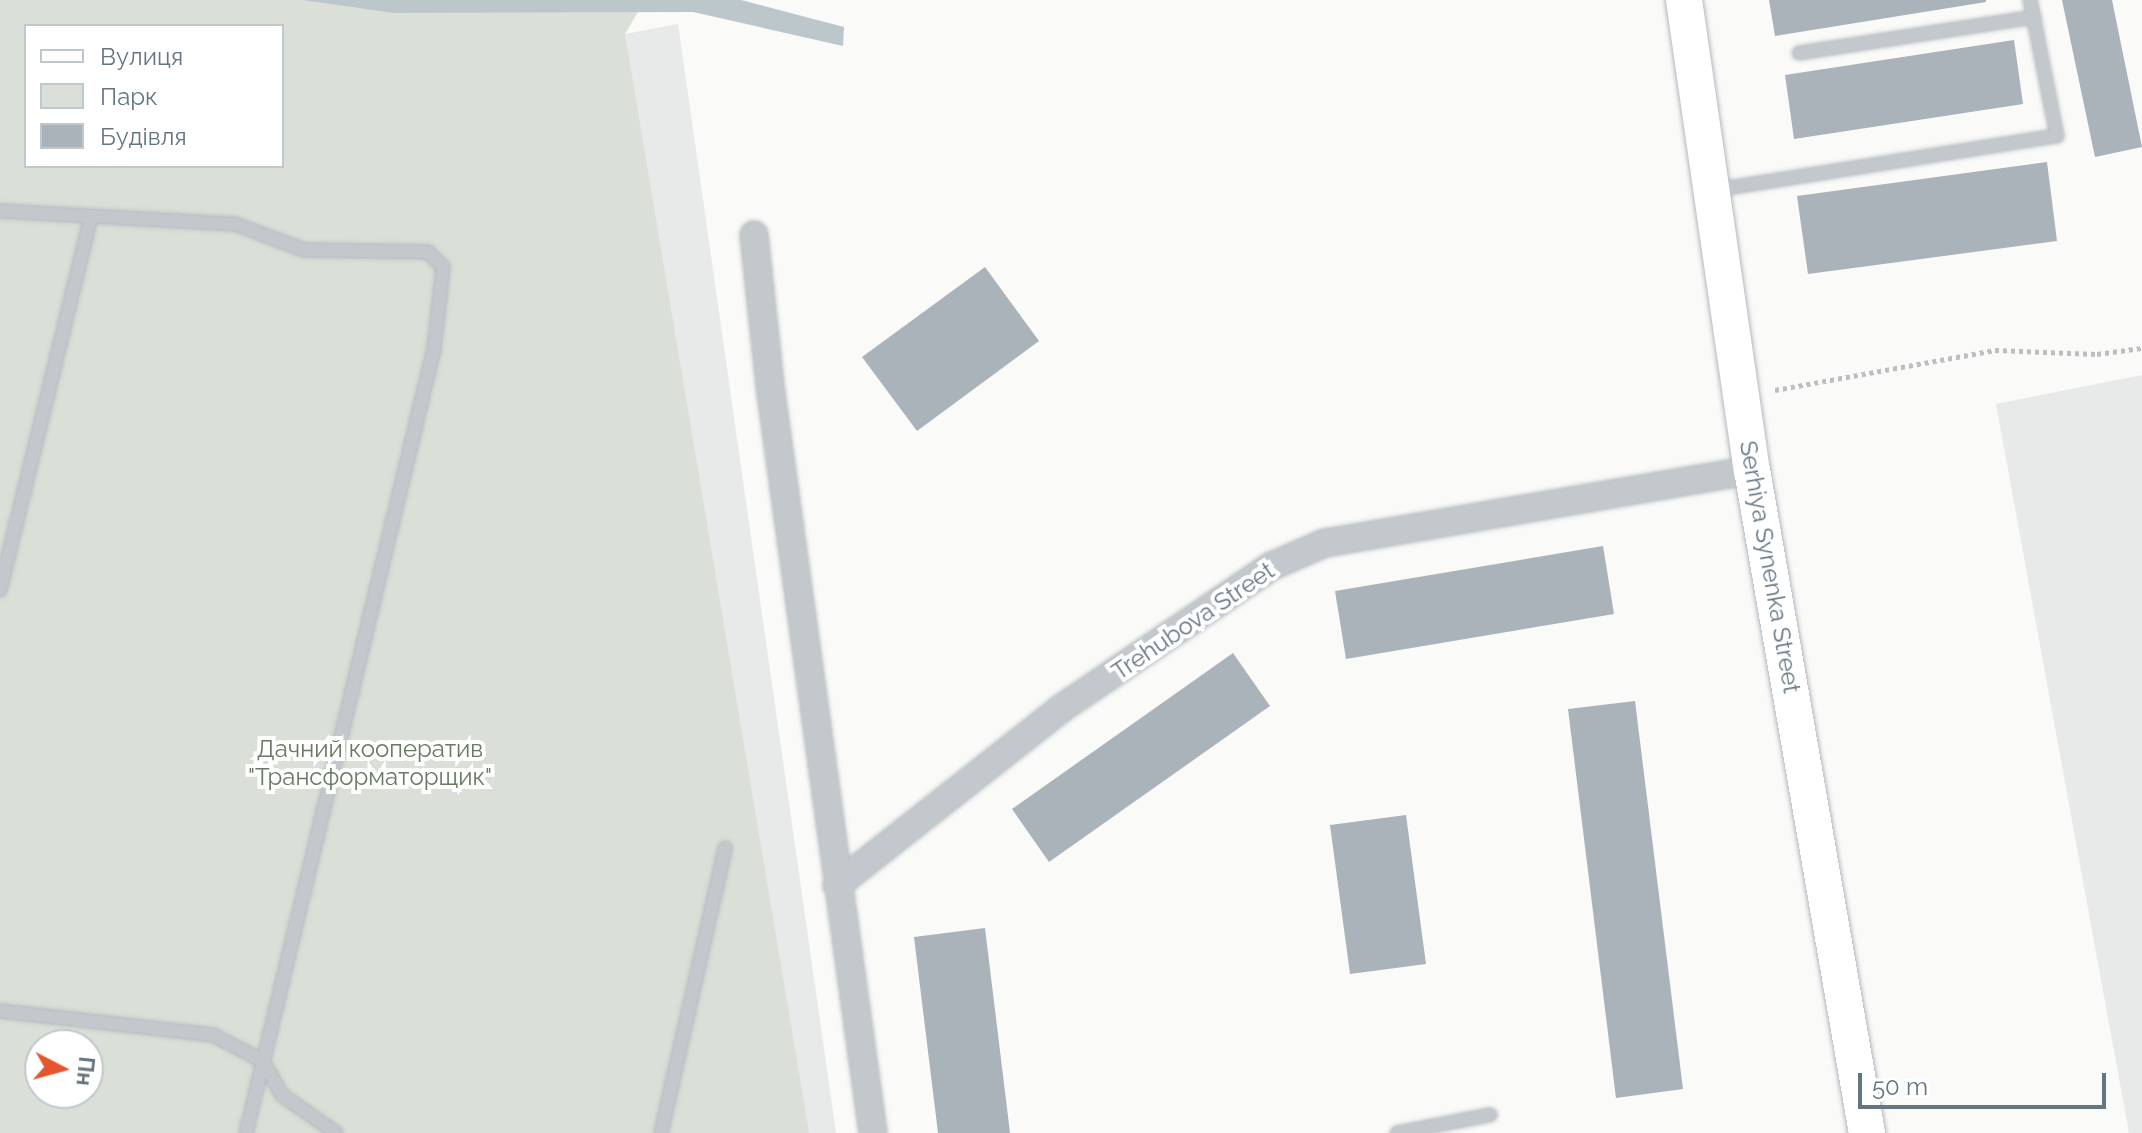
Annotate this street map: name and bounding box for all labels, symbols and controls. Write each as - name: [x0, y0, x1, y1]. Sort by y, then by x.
- legend: [24, 24, 284, 168]
- text: Вулиця: [100, 42, 183, 71]
- text: Парк: [100, 82, 158, 111]
- text: Будівля: [100, 122, 187, 151]
- street label: Serhiya Synenka Street: [1734, 439, 1806, 695]
- street label: Trehubova Street: [1106, 556, 1280, 686]
- park label: Дачний кооператив "Трансформаторщик": [248, 735, 492, 791]
- north arrow: [24, 1029, 104, 1109]
- text: Пн: [71, 1055, 100, 1087]
- scale bar: [1862, 1057, 2110, 1107]
- text: 50 m: [1872, 1072, 1928, 1101]

